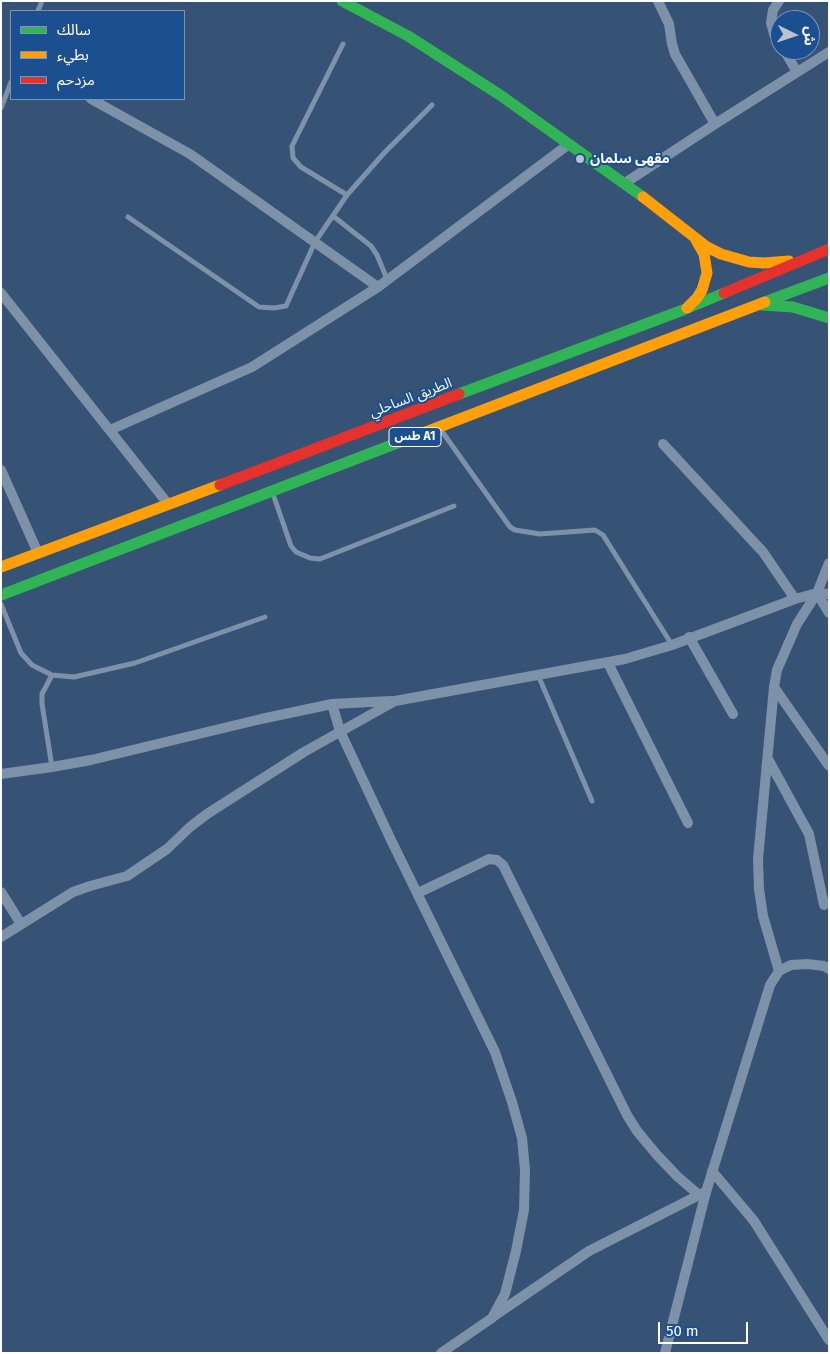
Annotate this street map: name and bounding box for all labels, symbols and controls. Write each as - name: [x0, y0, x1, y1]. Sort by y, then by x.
- legend: [10, 10, 185, 100]
- north arrow: [770, 10, 820, 60]
- text: سالك: [57, 21, 91, 39]
- text: ش: [800, 26, 819, 46]
- text: بطيء: [57, 46, 89, 64]
- text: مزدحم: [57, 71, 95, 89]
- place label: مقهى سلمان: [590, 151, 670, 167]
- marker: مقهى سلمان: [574, 153, 586, 165]
- street label: الطريق الساحلي: [367, 375, 455, 421]
- road number: طس A1: [389, 428, 441, 447]
- scale bar: [660, 1312, 750, 1344]
- text: 50 m: [666, 1322, 699, 1340]

